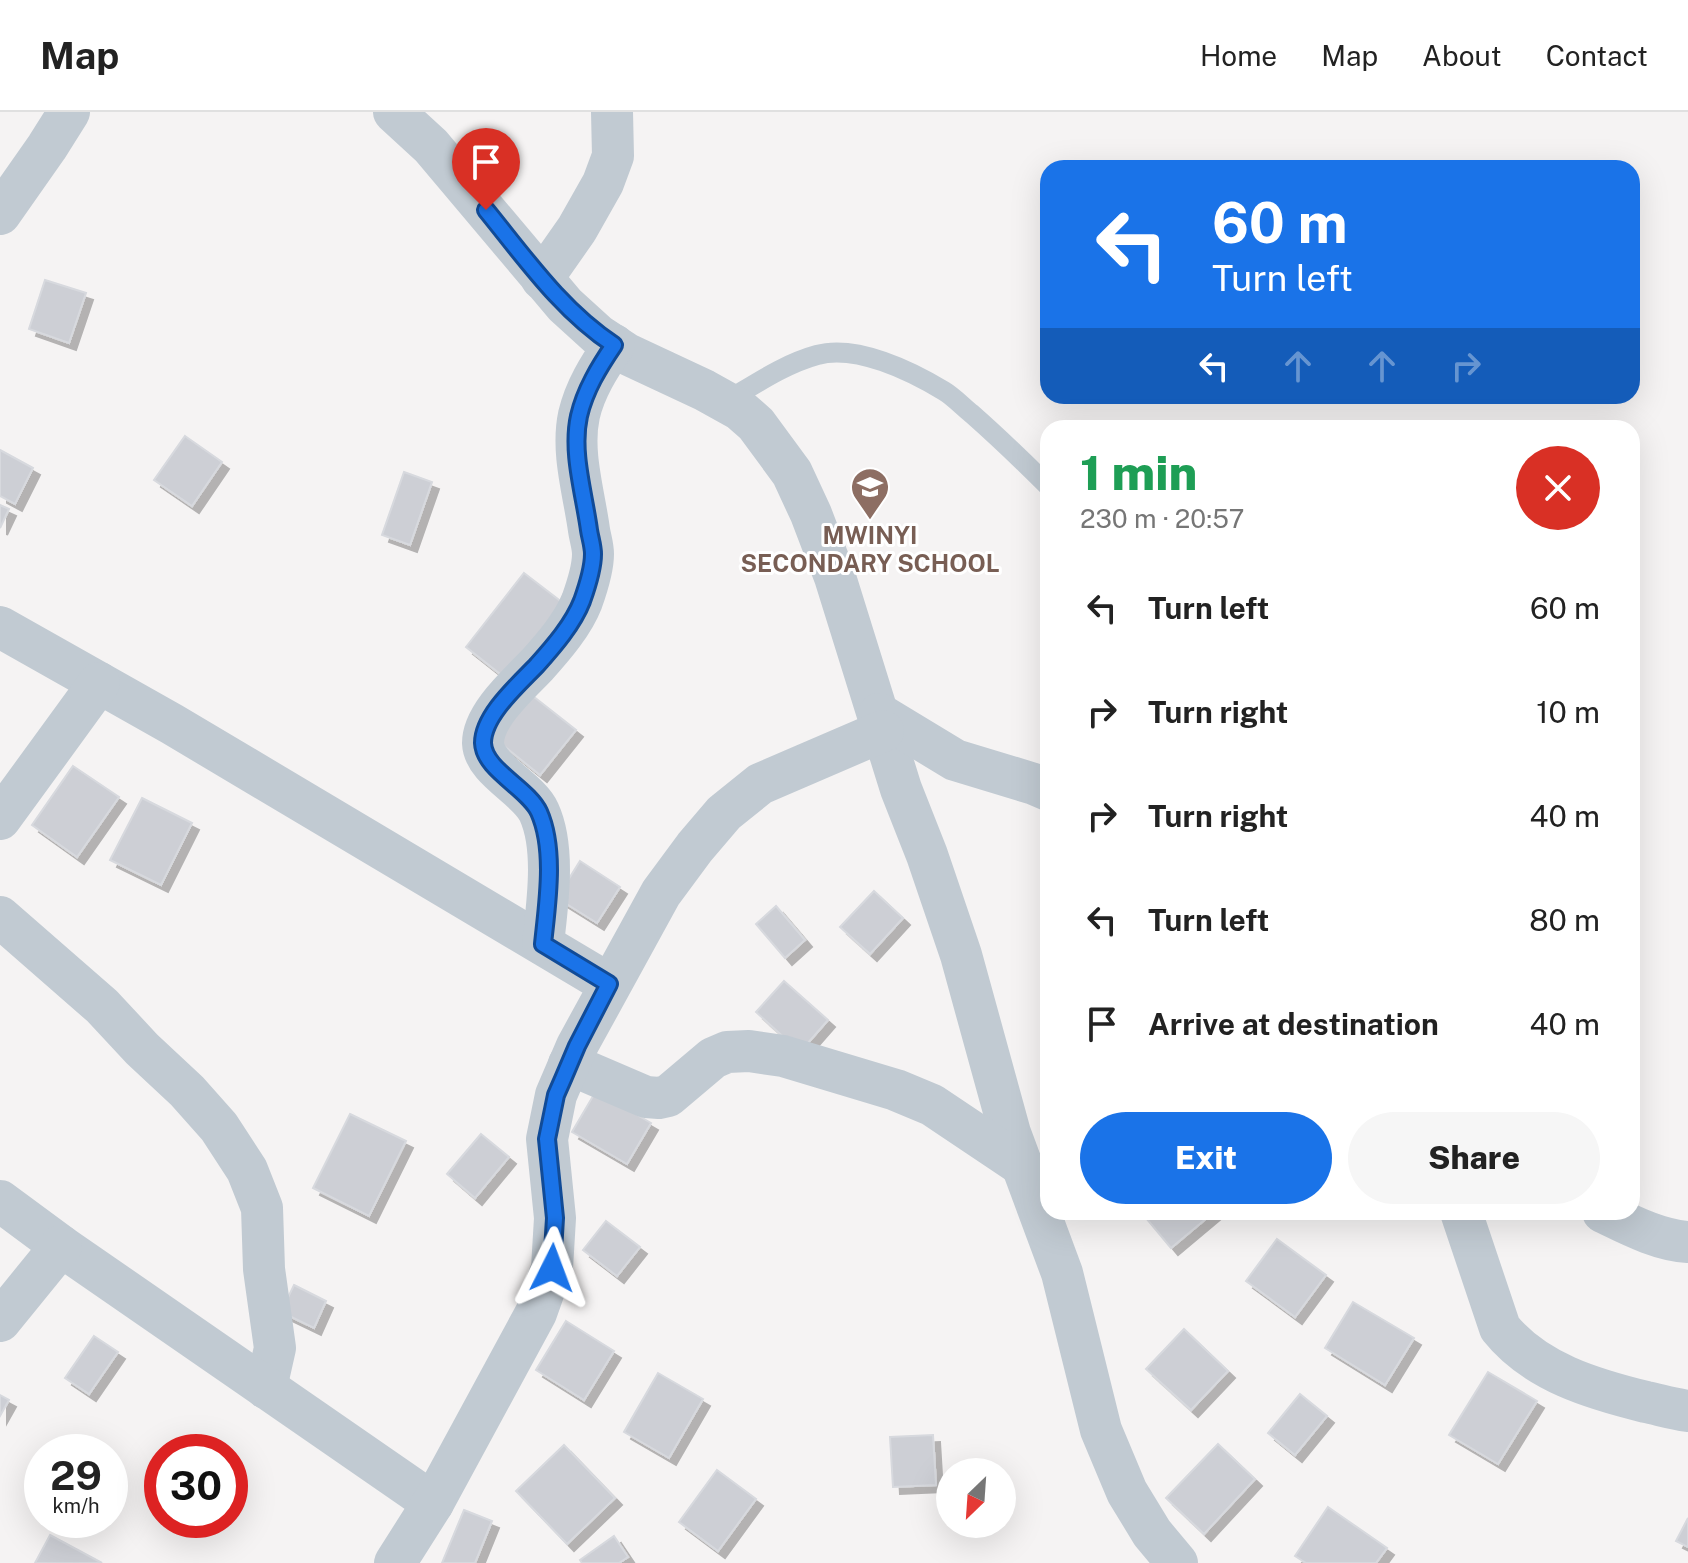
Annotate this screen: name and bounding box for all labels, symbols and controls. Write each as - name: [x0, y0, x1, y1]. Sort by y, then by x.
- text: Map: [40, 33, 119, 78]
- text: Home: [1200, 39, 1277, 72]
- text: Map: [1321, 39, 1378, 72]
- text: About: [1422, 39, 1502, 72]
- text: Contact: [1546, 39, 1648, 72]
- pin: [452, 128, 520, 210]
- icon: arrive: [464, 140, 508, 184]
- text: 60 m: [1212, 190, 1348, 256]
- icon: left: [1080, 192, 1184, 296]
- text: Turn left: [1212, 257, 1353, 299]
- icon: left: [1192, 344, 1236, 388]
- icon: ahead: [1276, 344, 1320, 388]
- icon: ahead: [1360, 344, 1404, 388]
- icon: right: [1444, 344, 1488, 388]
- text: 1 min: [1080, 444, 1197, 501]
- button: close: [1516, 446, 1600, 530]
- school or university icon: MWINYI SECONDARY SCHOOL: [849, 466, 891, 521]
- text: 230 m · 20:57: [1080, 503, 1244, 534]
- place label: MWINYI SECONDARY SCHOOL: [740, 521, 1000, 577]
- icon: left: [1080, 586, 1124, 630]
- text: Turn left: [1148, 590, 1269, 626]
- text: 60 m: [1530, 590, 1600, 626]
- icon: right: [1080, 690, 1124, 734]
- text: Turn right: [1148, 694, 1288, 730]
- text: 10 m: [1536, 694, 1600, 730]
- icon: right: [1080, 794, 1124, 838]
- text: Turn right: [1148, 798, 1288, 834]
- text: 40 m: [1530, 798, 1600, 834]
- icon: left: [1080, 898, 1124, 942]
- text: Turn left: [1148, 902, 1269, 938]
- text: 80 m: [1529, 902, 1600, 938]
- icon: arrive: [1080, 1002, 1124, 1046]
- text: Arrive at destination: [1148, 1006, 1439, 1042]
- text: 40 m: [1530, 1006, 1600, 1042]
- button: Exit: [1080, 1112, 1332, 1204]
- button: Share: [1348, 1112, 1600, 1204]
- position arrow: [510, 1226, 594, 1310]
- speed limit sign: 30: [144, 1434, 248, 1538]
- text: 29: [50, 1452, 102, 1499]
- north arrow: [936, 1458, 1016, 1538]
- map controls: [936, 1458, 1016, 1538]
- text: km/h: [52, 1494, 100, 1518]

